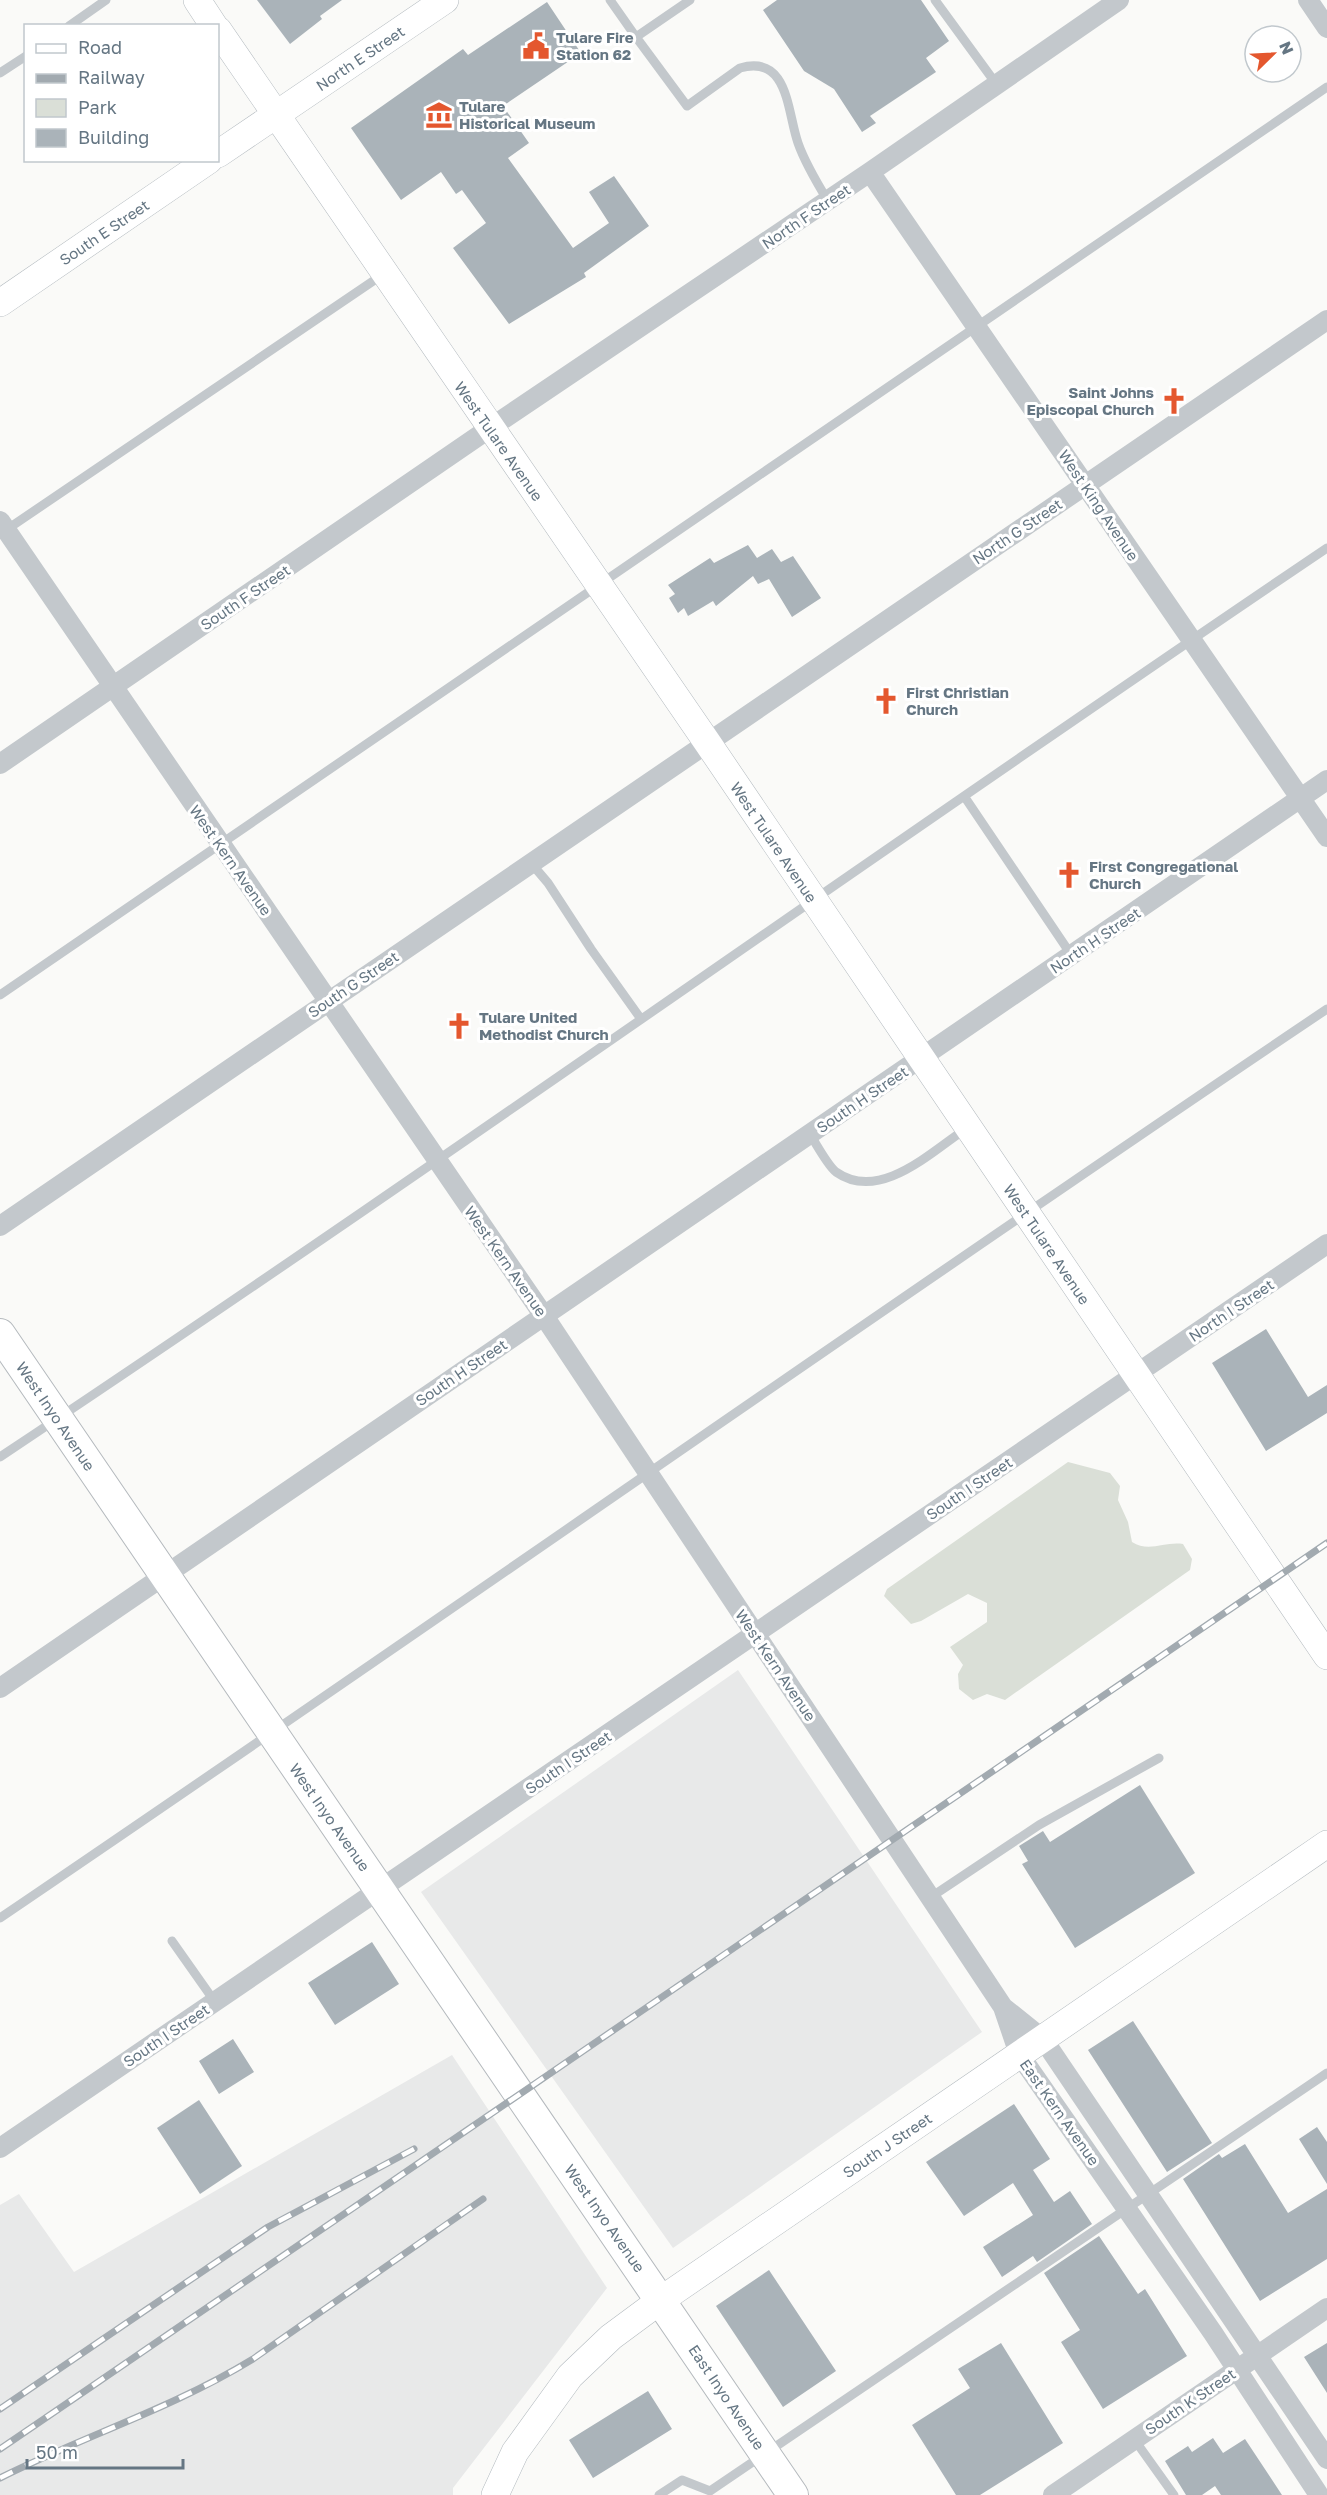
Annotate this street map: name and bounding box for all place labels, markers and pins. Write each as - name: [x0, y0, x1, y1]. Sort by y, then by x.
- place label: Tulare Fire Station 62: [556, 28, 634, 63]
- public building icon: Tulare Fire Station 62: [521, 31, 551, 61]
- place label: Tulare Historical Museum: [459, 97, 595, 132]
- museum icon: Tulare Historical Museum: [424, 100, 454, 130]
- place label: Saint Johns Episcopal Church: [1027, 383, 1154, 418]
- church icon: Saint Johns Episcopal Church: [1159, 386, 1189, 416]
- place label: First Christian Church: [906, 683, 1009, 718]
- church icon: First Christian Church: [871, 686, 901, 716]
- place label: First Congregational Church: [1089, 857, 1238, 892]
- church icon: First Congregational Church: [1054, 860, 1084, 890]
- place label: Tulare United Methodist Church: [479, 1008, 609, 1043]
- church icon: Tulare United Methodist Church: [444, 1011, 474, 1041]

